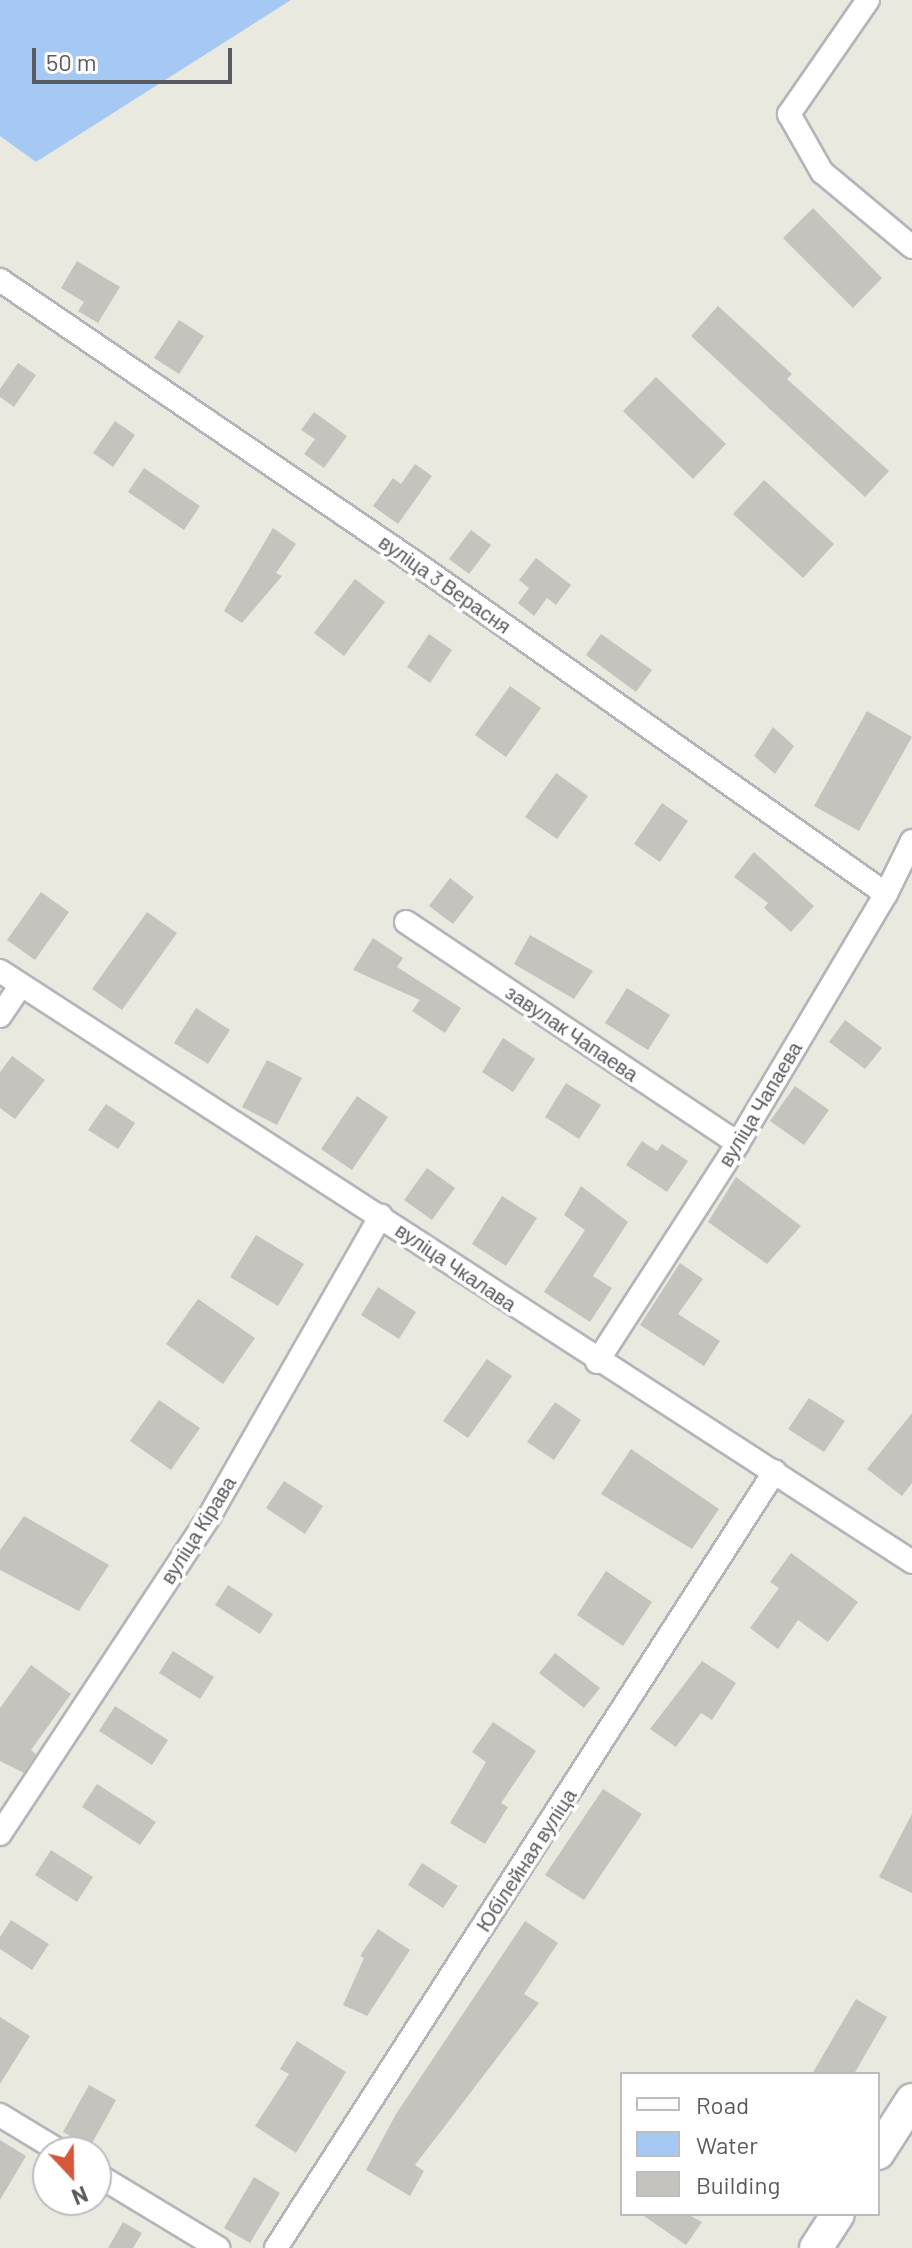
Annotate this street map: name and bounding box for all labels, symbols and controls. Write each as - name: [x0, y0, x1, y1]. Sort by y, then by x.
- scale bar: [36, 32, 236, 82]
- text: 50 m: [46, 47, 97, 76]
- street label: вуліца 3 Верасня: [375, 530, 515, 638]
- street label: завулак Чапаева: [501, 980, 643, 1086]
- street label: вуліца Чапаева: [713, 1037, 807, 1171]
- street label: вуліца Чкалава: [391, 1218, 521, 1316]
- street label: вуліца Кірава: [155, 1472, 241, 1588]
- street label: Юбілейная вуліца: [471, 1784, 581, 1936]
- legend: [620, 2072, 880, 2216]
- text: Road: [696, 2090, 749, 2119]
- text: Water: [696, 2130, 758, 2159]
- north arrow: [32, 2136, 112, 2216]
- text: Building: [696, 2170, 780, 2199]
- text: N: [69, 2182, 92, 2211]

